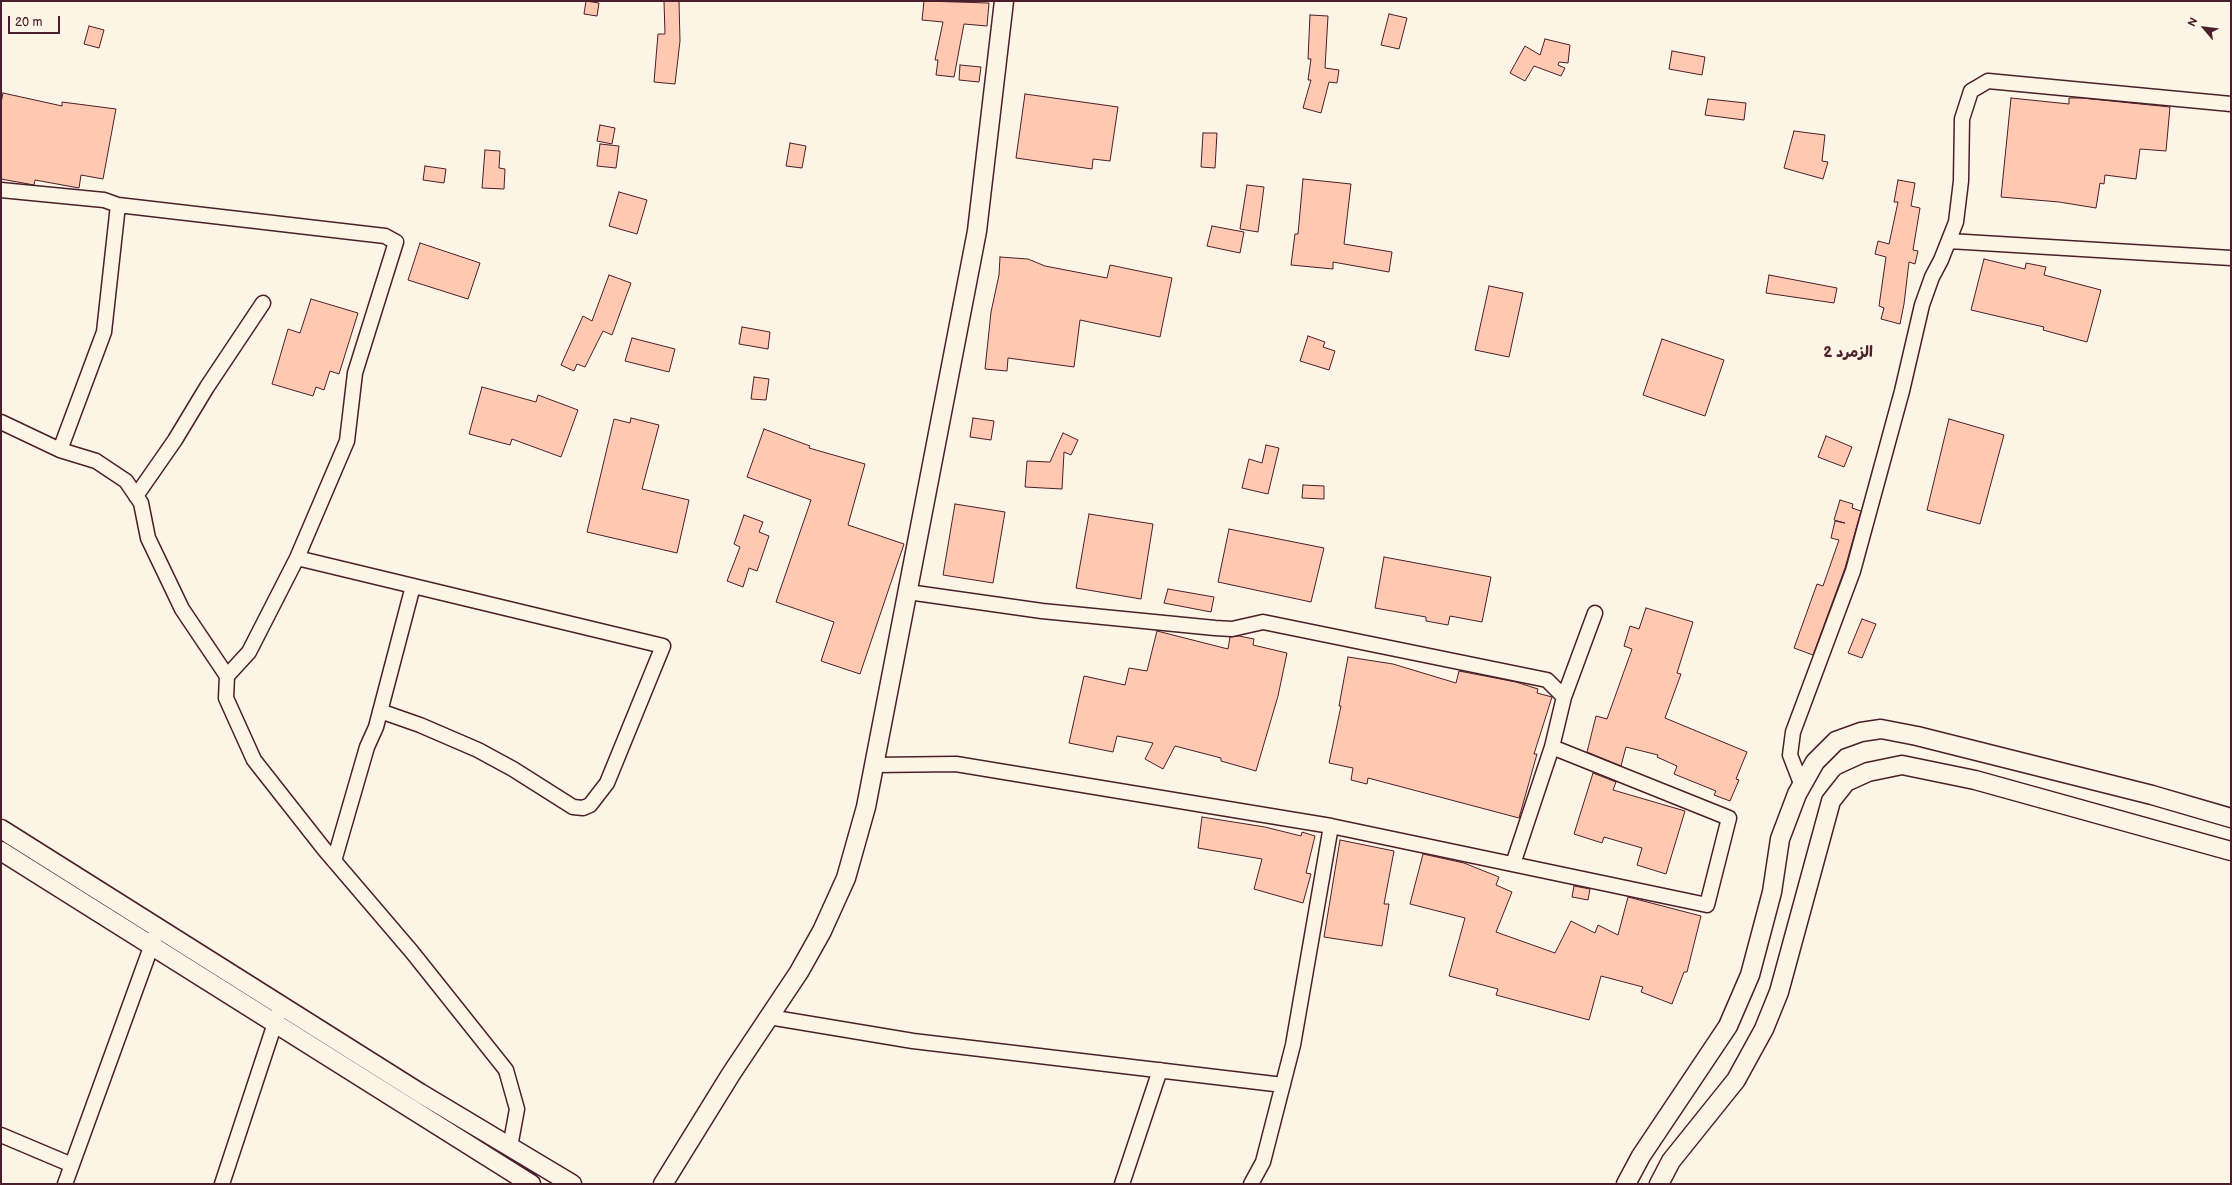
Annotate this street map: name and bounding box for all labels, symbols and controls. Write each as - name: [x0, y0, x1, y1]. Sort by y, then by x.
- scale bar: [10, 8, 62, 34]
- north arrow: [2184, 8, 2224, 48]
- text: 20 m: [15, 15, 42, 30]
- text: N: [2185, 15, 2201, 29]
- district label: الزمرد 2: [1823, 344, 1873, 362]

